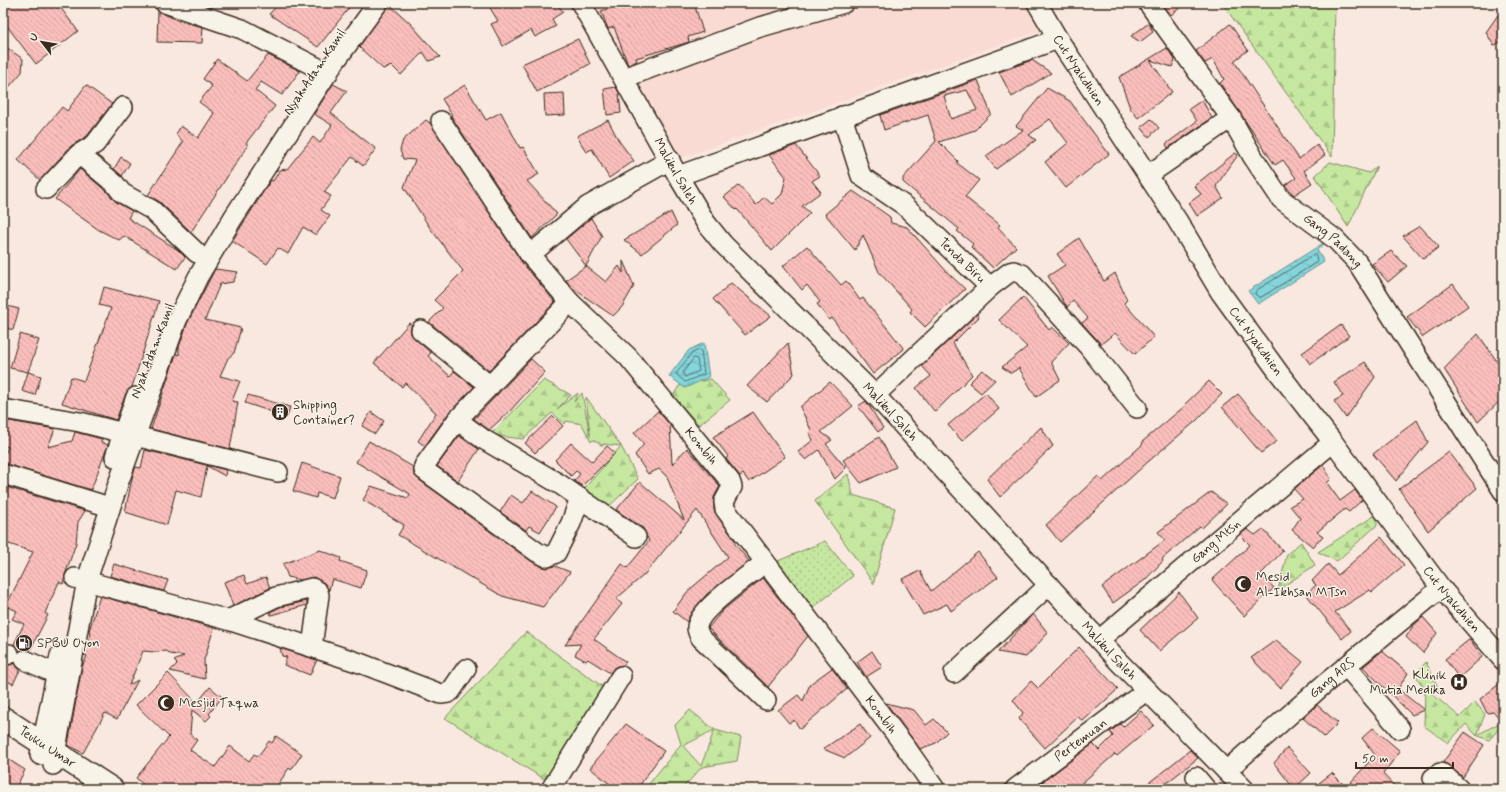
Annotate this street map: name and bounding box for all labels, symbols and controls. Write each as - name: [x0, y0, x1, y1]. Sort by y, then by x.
- north arrow: [22, 22, 62, 62]
- street label: Nyak Adam Kamil: [280, 26, 350, 118]
- text: U: [26, 31, 42, 44]
- street label: Cut Nyakdhien: [1049, 31, 1108, 109]
- street label: Malikul Saleh: [650, 135, 702, 208]
- street label: Gang Padang: [1300, 210, 1367, 271]
- street label: Tenda Biru: [935, 234, 989, 287]
- street label: Nyak Adam Kamil: [127, 301, 179, 401]
- street label: Cut Nyakdhien: [1225, 303, 1287, 379]
- street label: Malikul Saleh: [859, 379, 922, 445]
- place label: Shipping Container?: [293, 397, 355, 429]
- building icon: Shipping Container?: [270, 402, 290, 422]
- street label: Kombih: [681, 424, 722, 468]
- street label: Gang Mtsn: [1187, 515, 1244, 567]
- street label: Cut Nyakdhien: [1419, 562, 1484, 636]
- place label: Mesid Al-Ikhsan MTsn: [1256, 569, 1347, 601]
- mosque icon: Mesid Al-Ikhsan MTsn: [1233, 574, 1253, 594]
- street label: Malikul Saleh: [1078, 618, 1141, 684]
- fuel station icon: SPBU Oyon: [14, 633, 34, 653]
- place label: SPBU Oyon: [37, 635, 99, 652]
- street label: Gang ARS: [1306, 654, 1359, 702]
- place label: Klinik Mutia Medika: [1370, 667, 1447, 699]
- hospital icon: Klinik Mutia Medika: [1449, 672, 1469, 692]
- street label: Kombih: [861, 692, 901, 737]
- mosque icon: Mesjid Taqwa: [156, 693, 176, 713]
- place label: Mesjid Taqwa: [179, 695, 259, 712]
- street label: Pertemuan: [1051, 714, 1111, 765]
- street label: Teuku Umar: [16, 722, 80, 772]
- scale bar: [1356, 744, 1453, 770]
- text: 50 m: [1362, 751, 1389, 767]

